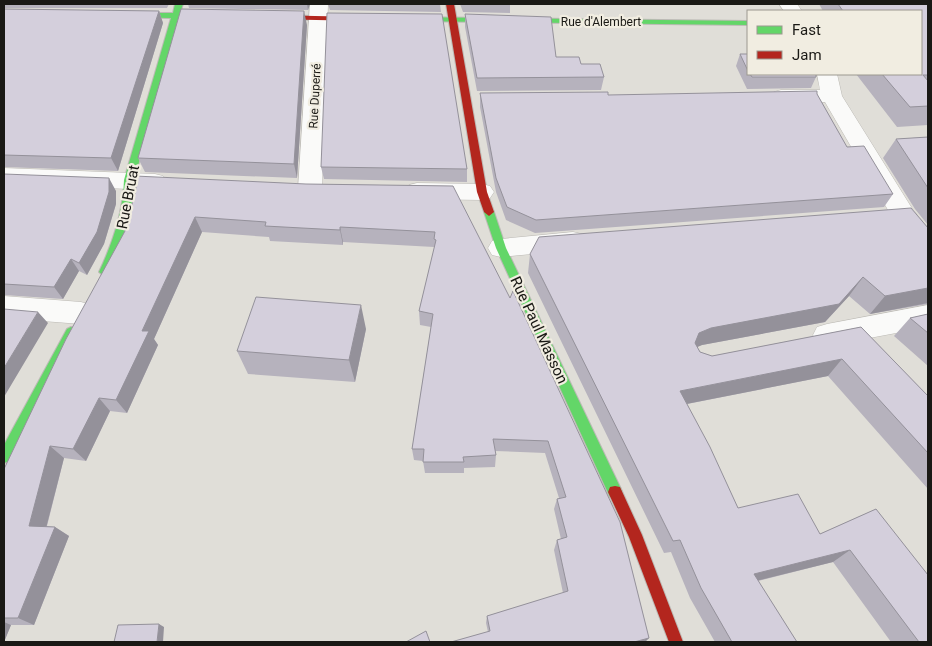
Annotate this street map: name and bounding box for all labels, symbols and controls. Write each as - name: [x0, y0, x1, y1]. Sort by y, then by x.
- legend: [747, 10, 922, 75]
- street label: Rue d'Alembert: [561, 15, 641, 29]
- text: Fast: [792, 21, 821, 39]
- text: Jam: [792, 46, 822, 64]
- street label: Rue Duperré: [306, 63, 324, 129]
- street label: Rue Bruat: [113, 163, 143, 231]
- street label: Rue Paul Masson: [506, 274, 572, 386]

